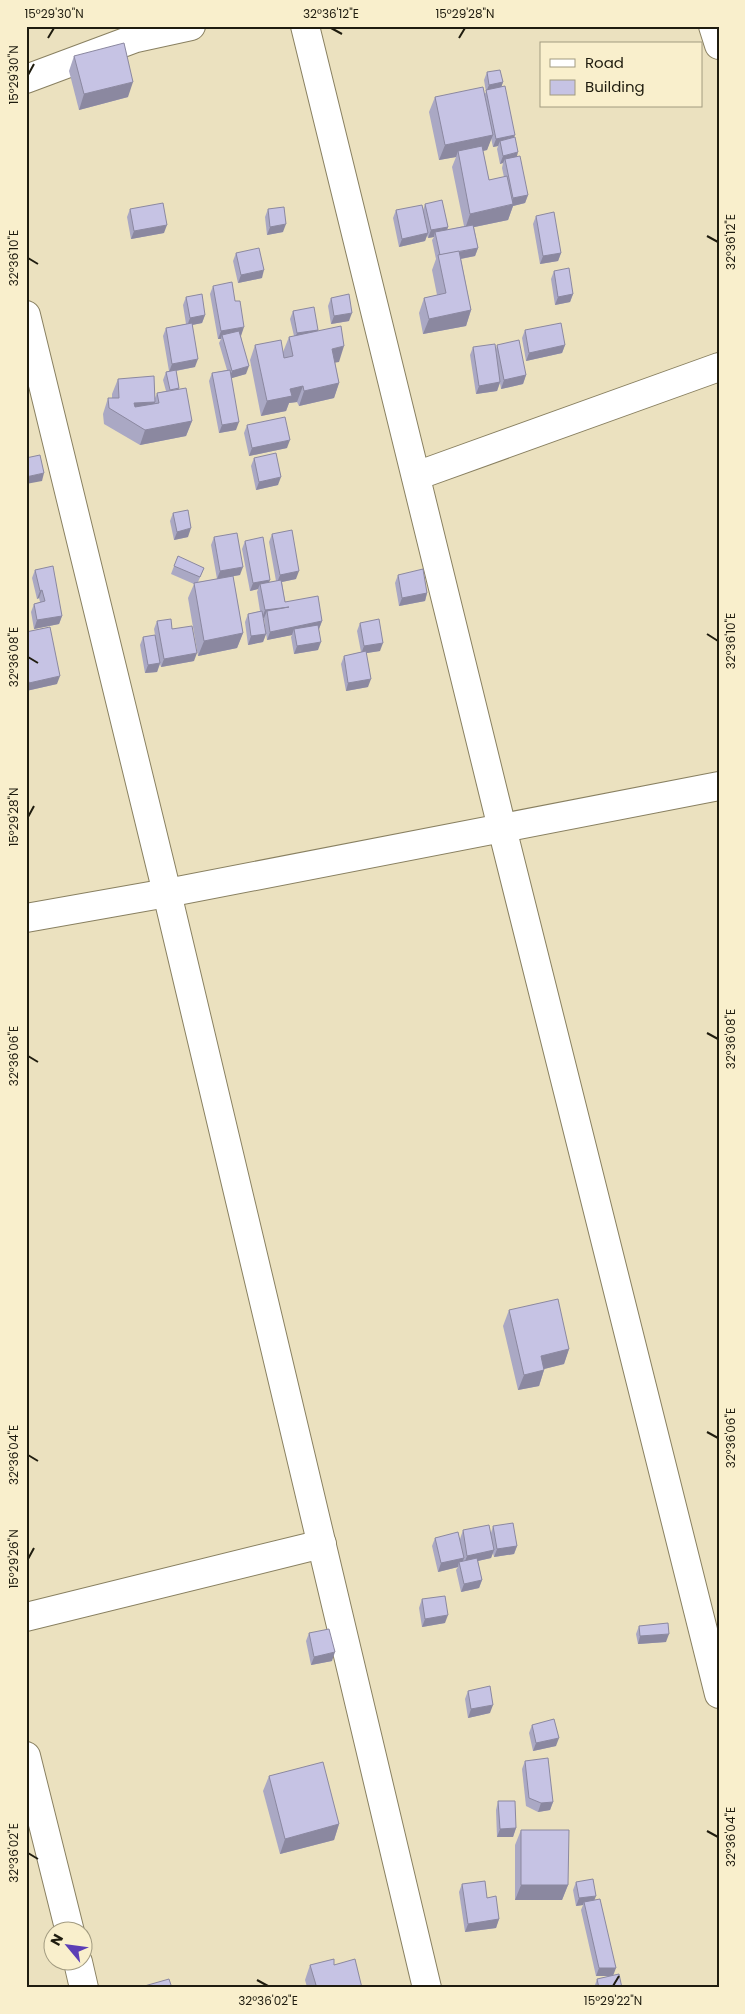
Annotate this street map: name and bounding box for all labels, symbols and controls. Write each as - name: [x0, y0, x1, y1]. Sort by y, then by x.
- text: 15°29'30"N: [24, 5, 84, 22]
- text: 32°36'12"E: [303, 5, 359, 22]
- text: 15°29'28"N: [435, 5, 495, 22]
- legend: [540, 42, 702, 108]
- text: 15°29'30"N: [5, 45, 22, 105]
- text: Road: [585, 52, 624, 73]
- text: Building: [585, 76, 645, 97]
- text: 32°36'12"E: [722, 214, 739, 270]
- text: 32°36'10"E: [5, 230, 22, 286]
- text: 32°36'10"E: [722, 613, 739, 669]
- text: 32°36'08"E: [5, 627, 22, 687]
- text: 15°29'28"N: [5, 787, 22, 847]
- text: 32°36'08"E: [722, 1009, 739, 1069]
- text: 32°36'06"E: [5, 1026, 22, 1086]
- text: 32°36'06"E: [722, 1408, 739, 1468]
- text: 32°36'04"E: [5, 1425, 22, 1485]
- text: 15°29'26"N: [5, 1529, 22, 1589]
- text: 32°36'04"E: [722, 1807, 739, 1867]
- text: 32°36'02"E: [5, 1823, 22, 1883]
- north arrow: [42, 1922, 92, 1972]
- text: N: [45, 1930, 68, 1949]
- text: 32°36'02"E: [238, 1992, 298, 2009]
- text: 15°29'22"N: [584, 1992, 642, 2009]

